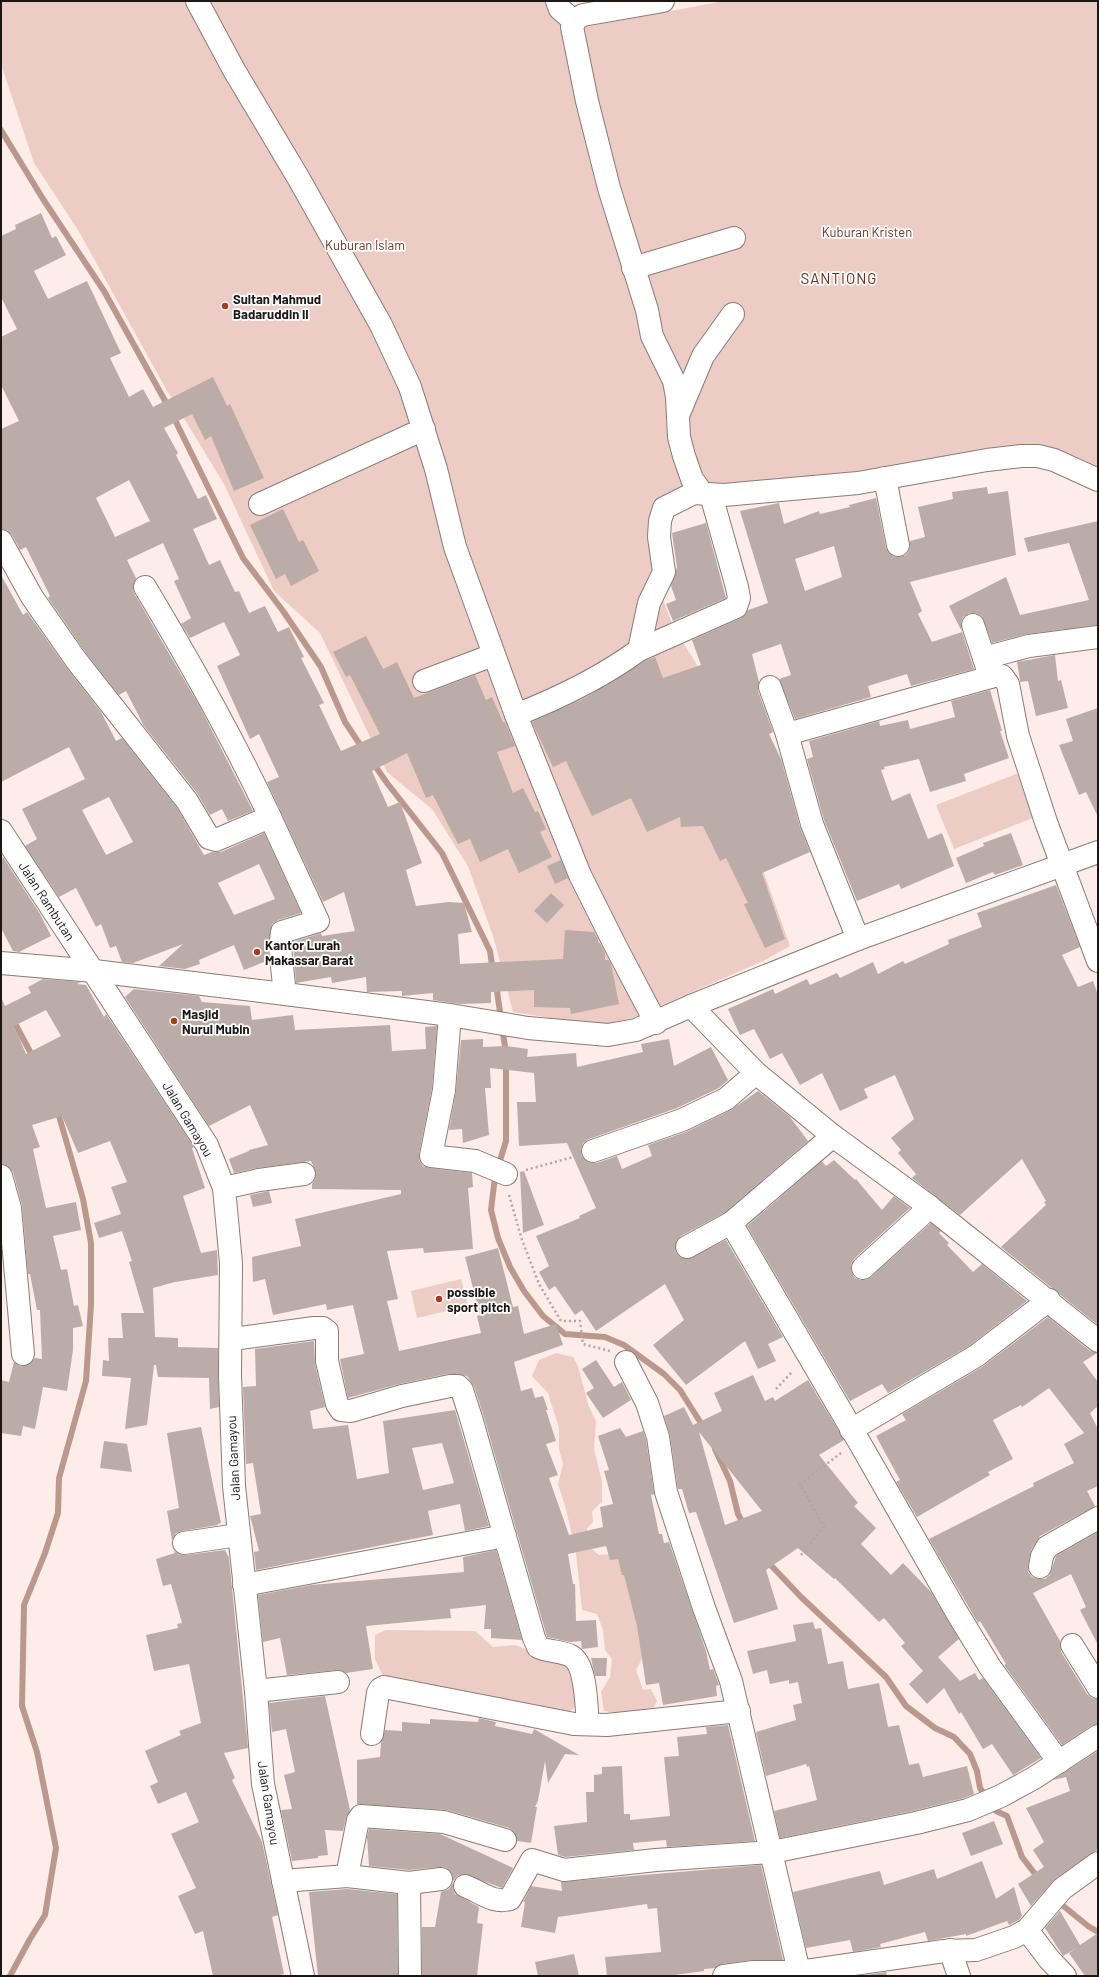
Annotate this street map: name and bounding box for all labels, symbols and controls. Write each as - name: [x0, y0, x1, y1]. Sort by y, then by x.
- park label: Kuburan Kristen: [822, 224, 912, 240]
- park label: Kuburan Islam: [325, 237, 405, 253]
- district label: SANTIONG: [800, 269, 878, 287]
- place label: Sultan Mahmud Badaruddin II: [233, 291, 321, 322]
- marker: Sultan Mahmud Badaruddin II: [220, 301, 230, 311]
- street label: Jalan Rambutan: [15, 858, 79, 944]
- place label: Kantor Lurah Makassar Barat: [265, 937, 354, 968]
- marker: Kantor Lurah Makassar Barat: [252, 947, 262, 957]
- place label: Masjid Nurul Mubin: [182, 1006, 250, 1037]
- marker: Masjid Nurul Mubin: [169, 1016, 179, 1026]
- street label: Jalan Gamayou: [159, 1078, 217, 1160]
- place label: possible sport pitch: [447, 1284, 510, 1315]
- marker: possible sport pitch: [434, 1294, 444, 1304]
- street label: Jalan Gamayou: [223, 1415, 243, 1501]
- street label: Jalan Gamayou: [254, 1760, 284, 1846]

